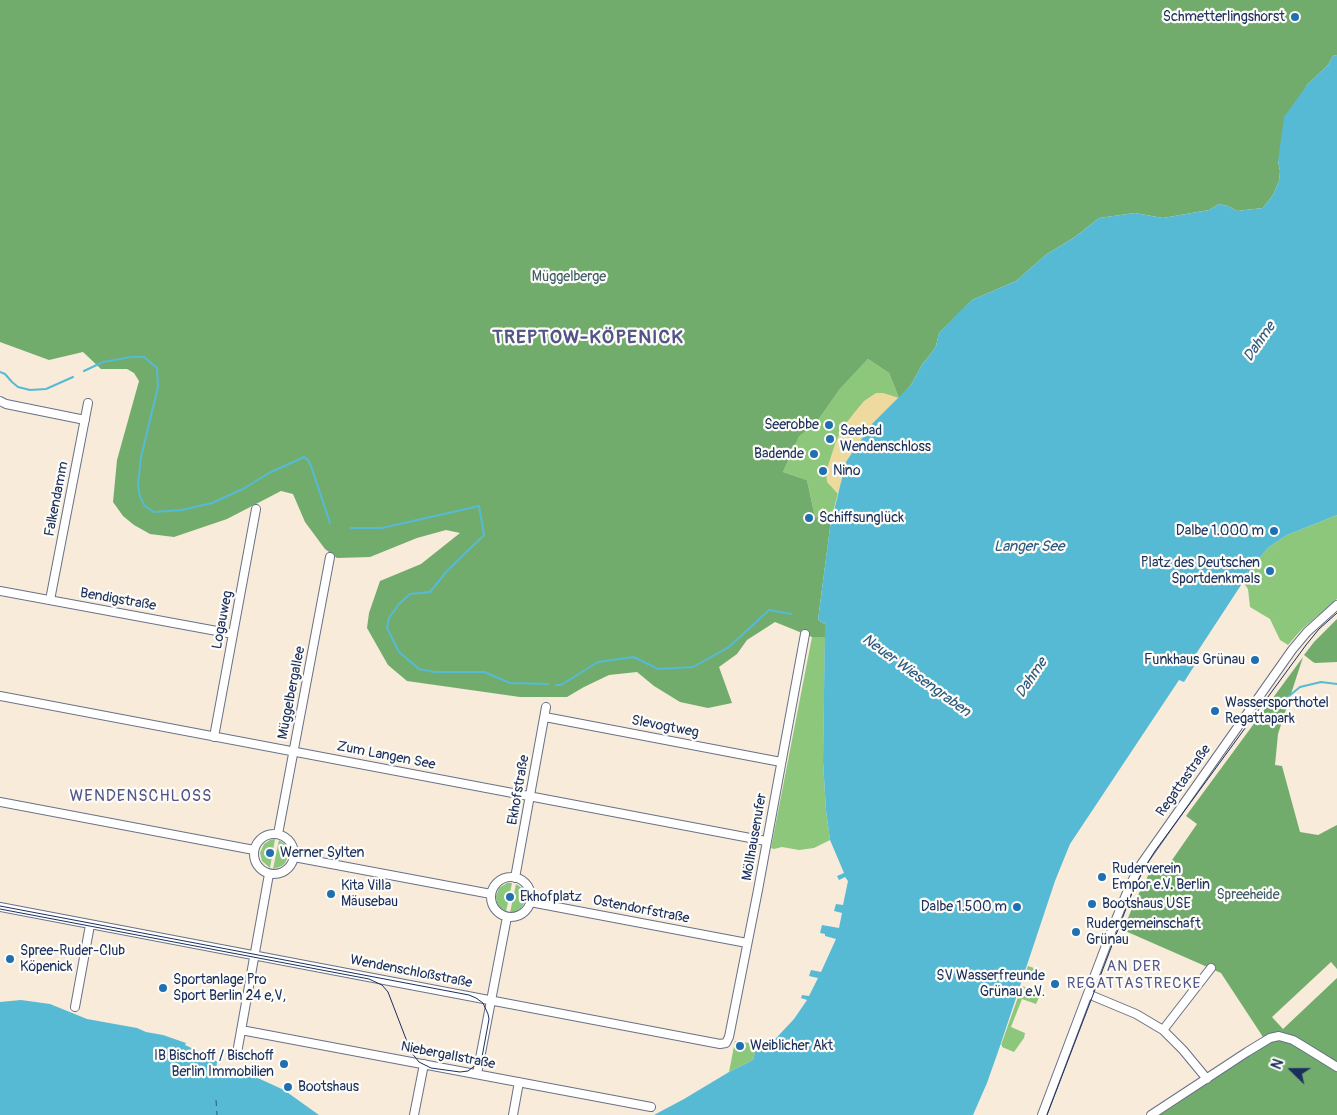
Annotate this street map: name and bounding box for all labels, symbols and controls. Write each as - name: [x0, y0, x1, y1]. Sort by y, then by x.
- place label: Schmetterlingshorst: [1163, 9, 1285, 25]
- marker: Schmetterlingshorst: [1289, 11, 1301, 23]
- park label: Müggelberge: [532, 269, 606, 285]
- water label: Dahme: [1240, 319, 1280, 365]
- district label: TREPTOW-KÖPENICK: [490, 327, 686, 349]
- place label: Seerobbe: [764, 417, 819, 433]
- marker: Seerobbe: [823, 419, 835, 431]
- place label: Seebad Wendenschloss: [840, 423, 931, 456]
- marker: Seebad Wendenschloss: [824, 433, 836, 445]
- place label: Badende: [754, 446, 804, 462]
- marker: Badende: [808, 448, 820, 460]
- street label: Falkendamm: [41, 460, 73, 538]
- place label: Nino: [833, 463, 861, 479]
- marker: Nino: [817, 465, 829, 477]
- place label: Schiffsunglück: [819, 510, 904, 526]
- marker: Schiffsunglück: [803, 512, 815, 524]
- place label: Dalbe 1.000 m: [1176, 523, 1264, 539]
- marker: Dalbe 1.000 m: [1268, 525, 1280, 537]
- water label: Langer See: [994, 538, 1064, 556]
- place label: Platz des Deutschen Sportdenkmals: [1141, 555, 1260, 588]
- marker: Platz des Deutschen Sportdenkmals: [1264, 565, 1276, 577]
- street label: Bendigstraße: [79, 585, 157, 615]
- street label: Logauweg: [209, 589, 237, 651]
- water label: Neuer Wiesengraben: [858, 631, 974, 721]
- street label: Müggelbergallee: [275, 645, 309, 741]
- place label: Funkhaus Grünau: [1144, 652, 1245, 668]
- marker: Funkhaus Grünau: [1249, 654, 1261, 666]
- water label: Dahme: [1012, 655, 1052, 701]
- place label: Wassersporthotel Regattapark: [1225, 695, 1329, 728]
- marker: Wassersporthotel Regattapark: [1209, 705, 1221, 717]
- street label: Slevogtweg: [630, 712, 700, 742]
- street label: Zum Langen See: [335, 738, 437, 774]
- street label: Regattastraße: [1153, 742, 1215, 820]
- street label: Ekhofstraße: [505, 754, 533, 826]
- district label: WENDENSCHLOSS: [68, 787, 214, 807]
- street label: Möllhausenufer: [739, 792, 771, 882]
- place label: Werner Sylten: [280, 845, 364, 861]
- marker: Werner Sylten: [264, 847, 276, 859]
- place label: Ruderverein Empor e.V. Berlin: [1112, 861, 1210, 894]
- marker: Ruderverein Empor e.V. Berlin: [1096, 871, 1108, 883]
- place label: Kita Villa Mäusebau: [341, 878, 398, 910]
- park label: Spreeheide: [1216, 887, 1280, 903]
- marker: Kita Villa Mäusebau: [325, 888, 337, 900]
- place label: Ekhofplatz: [520, 889, 582, 905]
- marker: Ekhofplatz: [504, 891, 516, 903]
- street label: Ostendorfstraße: [591, 892, 691, 928]
- place label: Bootshaus USE: [1102, 896, 1191, 912]
- marker: Bootshaus USE: [1086, 898, 1098, 910]
- place label: Dalbe 1.500 m: [921, 899, 1007, 915]
- marker: Dalbe 1.500 m: [1011, 901, 1023, 913]
- place label: Rudergemeinschaft Grünau: [1086, 916, 1201, 949]
- marker: Rudergemeinschaft Grünau: [1070, 926, 1082, 938]
- place label: Spree-Ruder-Club Köpenick: [20, 943, 125, 976]
- street label: Wendenschloßstraße: [348, 952, 474, 992]
- marker: Spree-Ruder-Club Köpenick: [4, 953, 16, 965]
- district label: AN DER REGATTASTRECKE: [1065, 958, 1203, 993]
- place label: SV Wasserfreunde Grünau e.V.: [936, 968, 1045, 1000]
- place label: Sportanlage Pro Sport Berlin 24 e,V,: [173, 972, 286, 1004]
- marker: SV Wasserfreunde Grünau e.V.: [1049, 978, 1061, 990]
- marker: Sportanlage Pro Sport Berlin 24 e,V,: [157, 982, 169, 994]
- place label: Weiblicher Akt: [750, 1038, 833, 1054]
- street label: Niebergallstraße: [399, 1039, 497, 1073]
- marker: Weiblicher Akt: [734, 1040, 746, 1052]
- north arrow: [1267, 1045, 1317, 1095]
- place label: IB Bischoff / Bischoff Berlin Immobilien: [154, 1048, 274, 1080]
- text: N: [1268, 1057, 1287, 1072]
- marker: IB Bischoff / Bischoff Berlin Immobilien: [278, 1058, 290, 1070]
- place label: Bootshaus: [298, 1079, 359, 1095]
- marker: Bootshaus: [282, 1081, 294, 1093]

